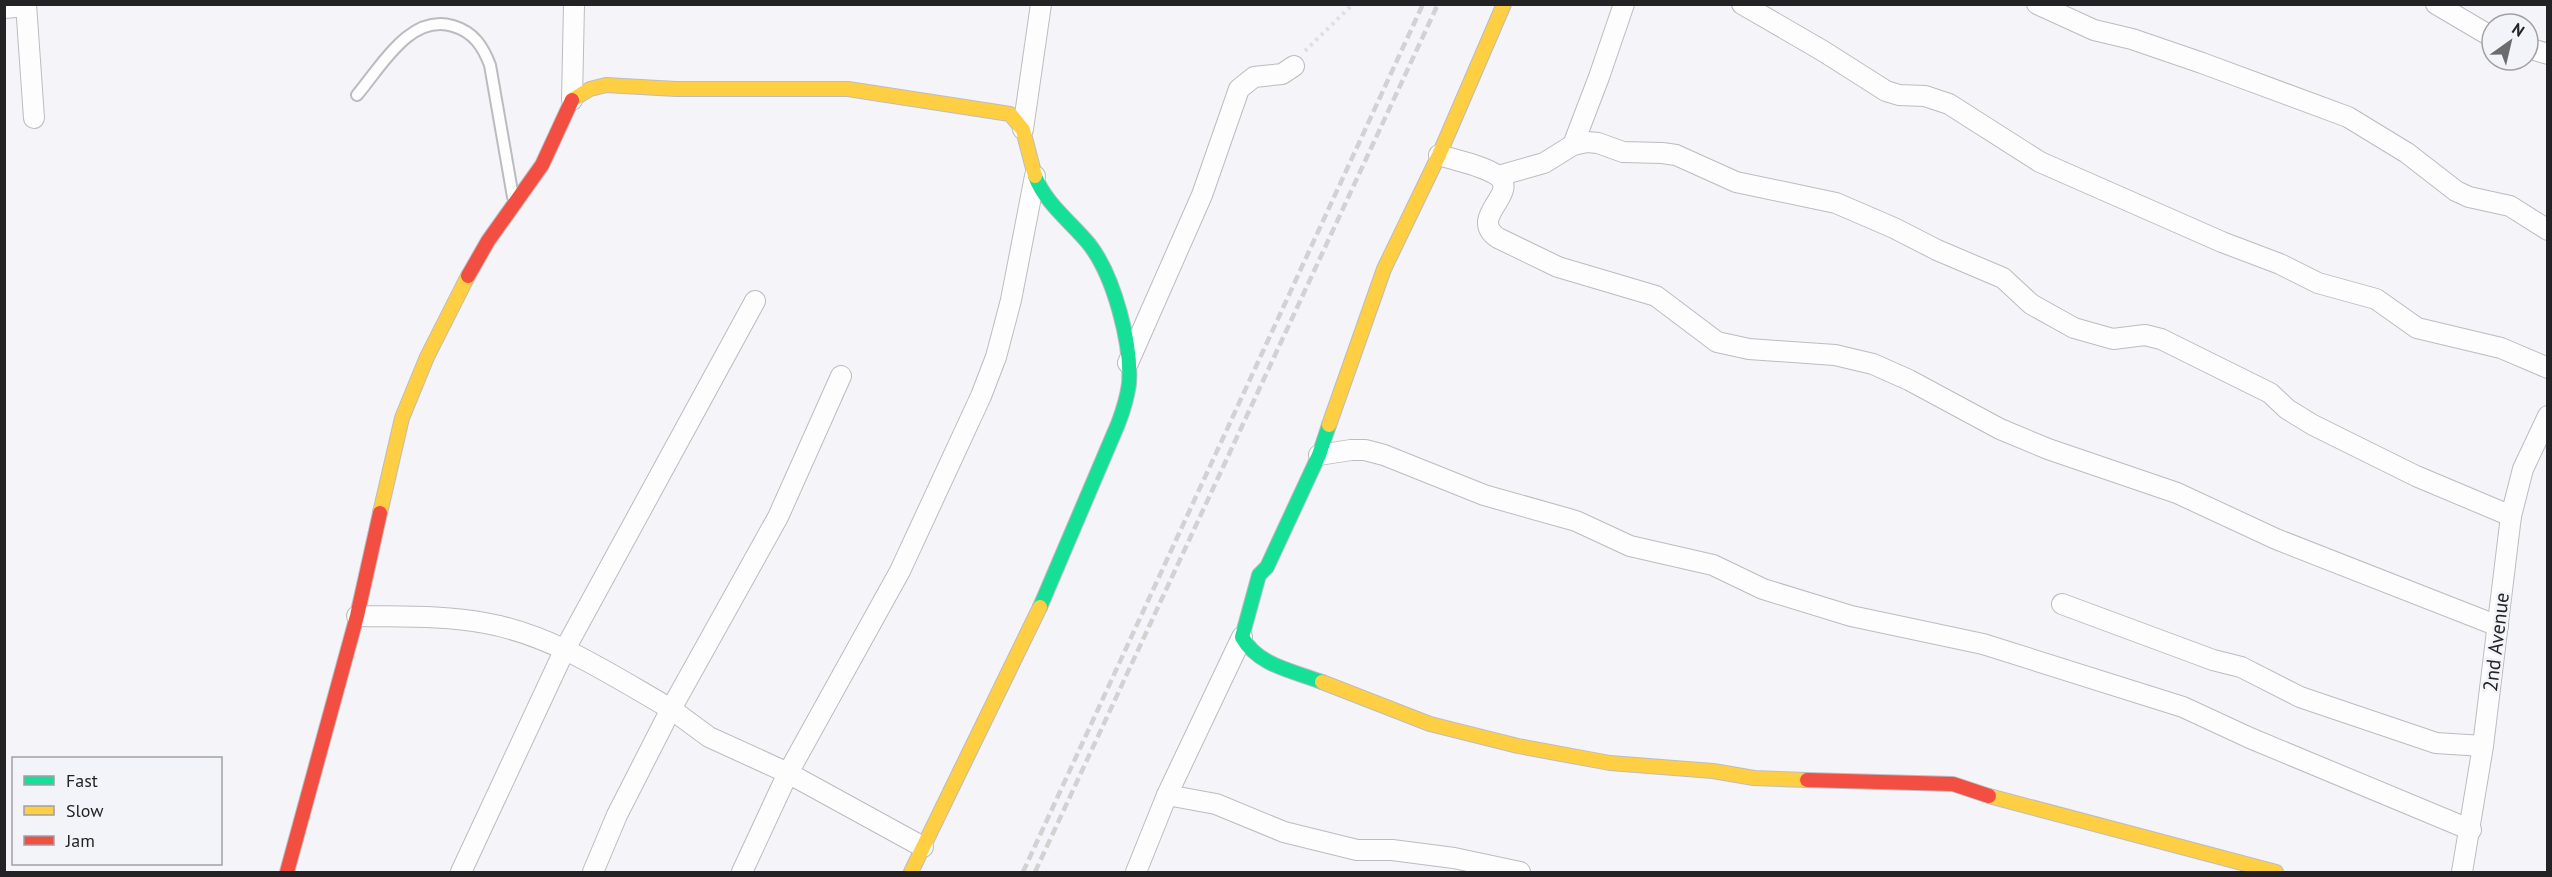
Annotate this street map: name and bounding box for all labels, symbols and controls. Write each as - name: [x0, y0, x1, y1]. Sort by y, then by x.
- north arrow: [2480, 12, 2540, 72]
- text: N: [2508, 18, 2528, 41]
- street label: 2nd Avenue: [2477, 591, 2515, 693]
- legend: [12, 757, 222, 865]
- text: Fast: [66, 769, 98, 792]
- text: Slow: [66, 799, 104, 822]
- text: Jam: [65, 829, 95, 852]

